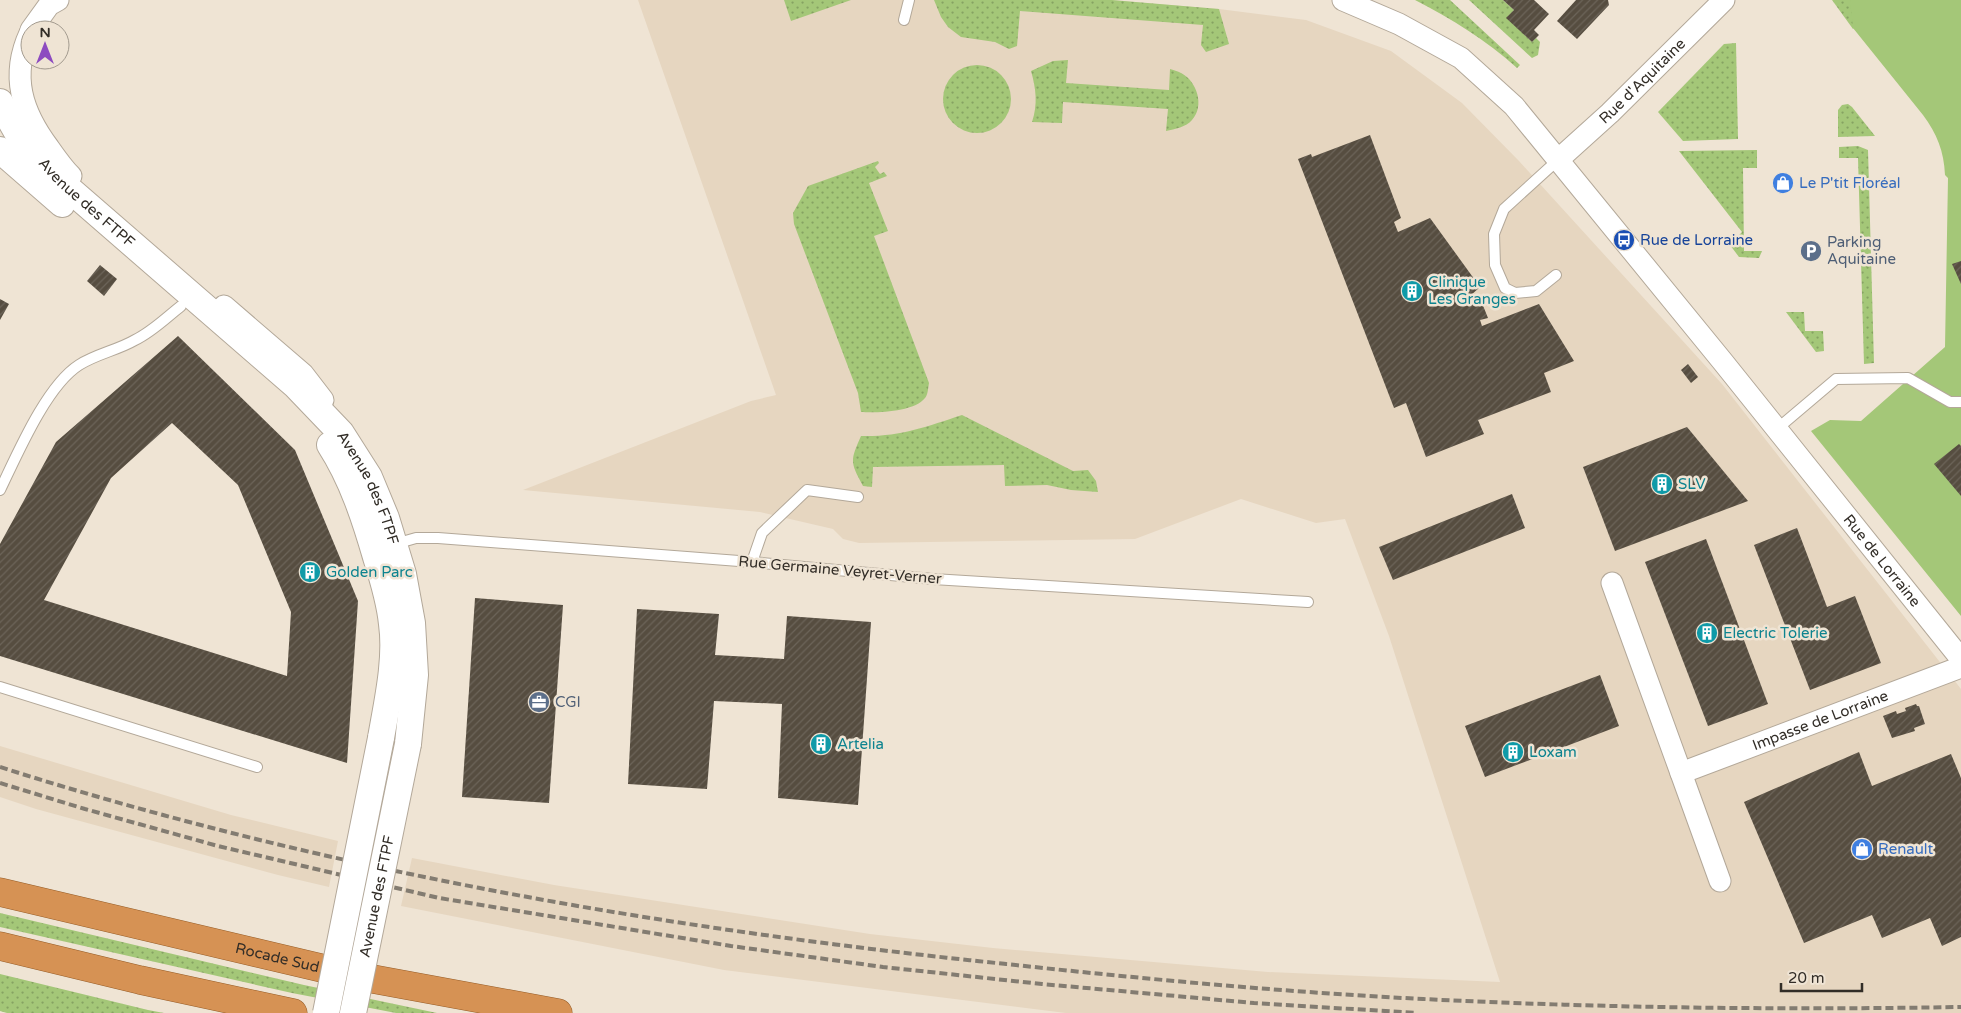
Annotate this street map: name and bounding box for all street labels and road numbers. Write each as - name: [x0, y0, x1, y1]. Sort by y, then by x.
- street label: Rue d'Aquitaine: [1595, 35, 1689, 128]
- street label: Avenue des FTPF: [35, 154, 139, 251]
- street label: Avenue des FTPF: [333, 428, 402, 547]
- street label: Rue de Lorraine: [1840, 511, 1924, 610]
- street label: Rue Germaine Veyret-Verner: [738, 552, 943, 588]
- street label: Impasse de Lorraine: [1750, 686, 1891, 754]
- street label: Avenue des FTPF: [356, 834, 398, 959]
- street label: Rocade Sud: [234, 939, 321, 976]

